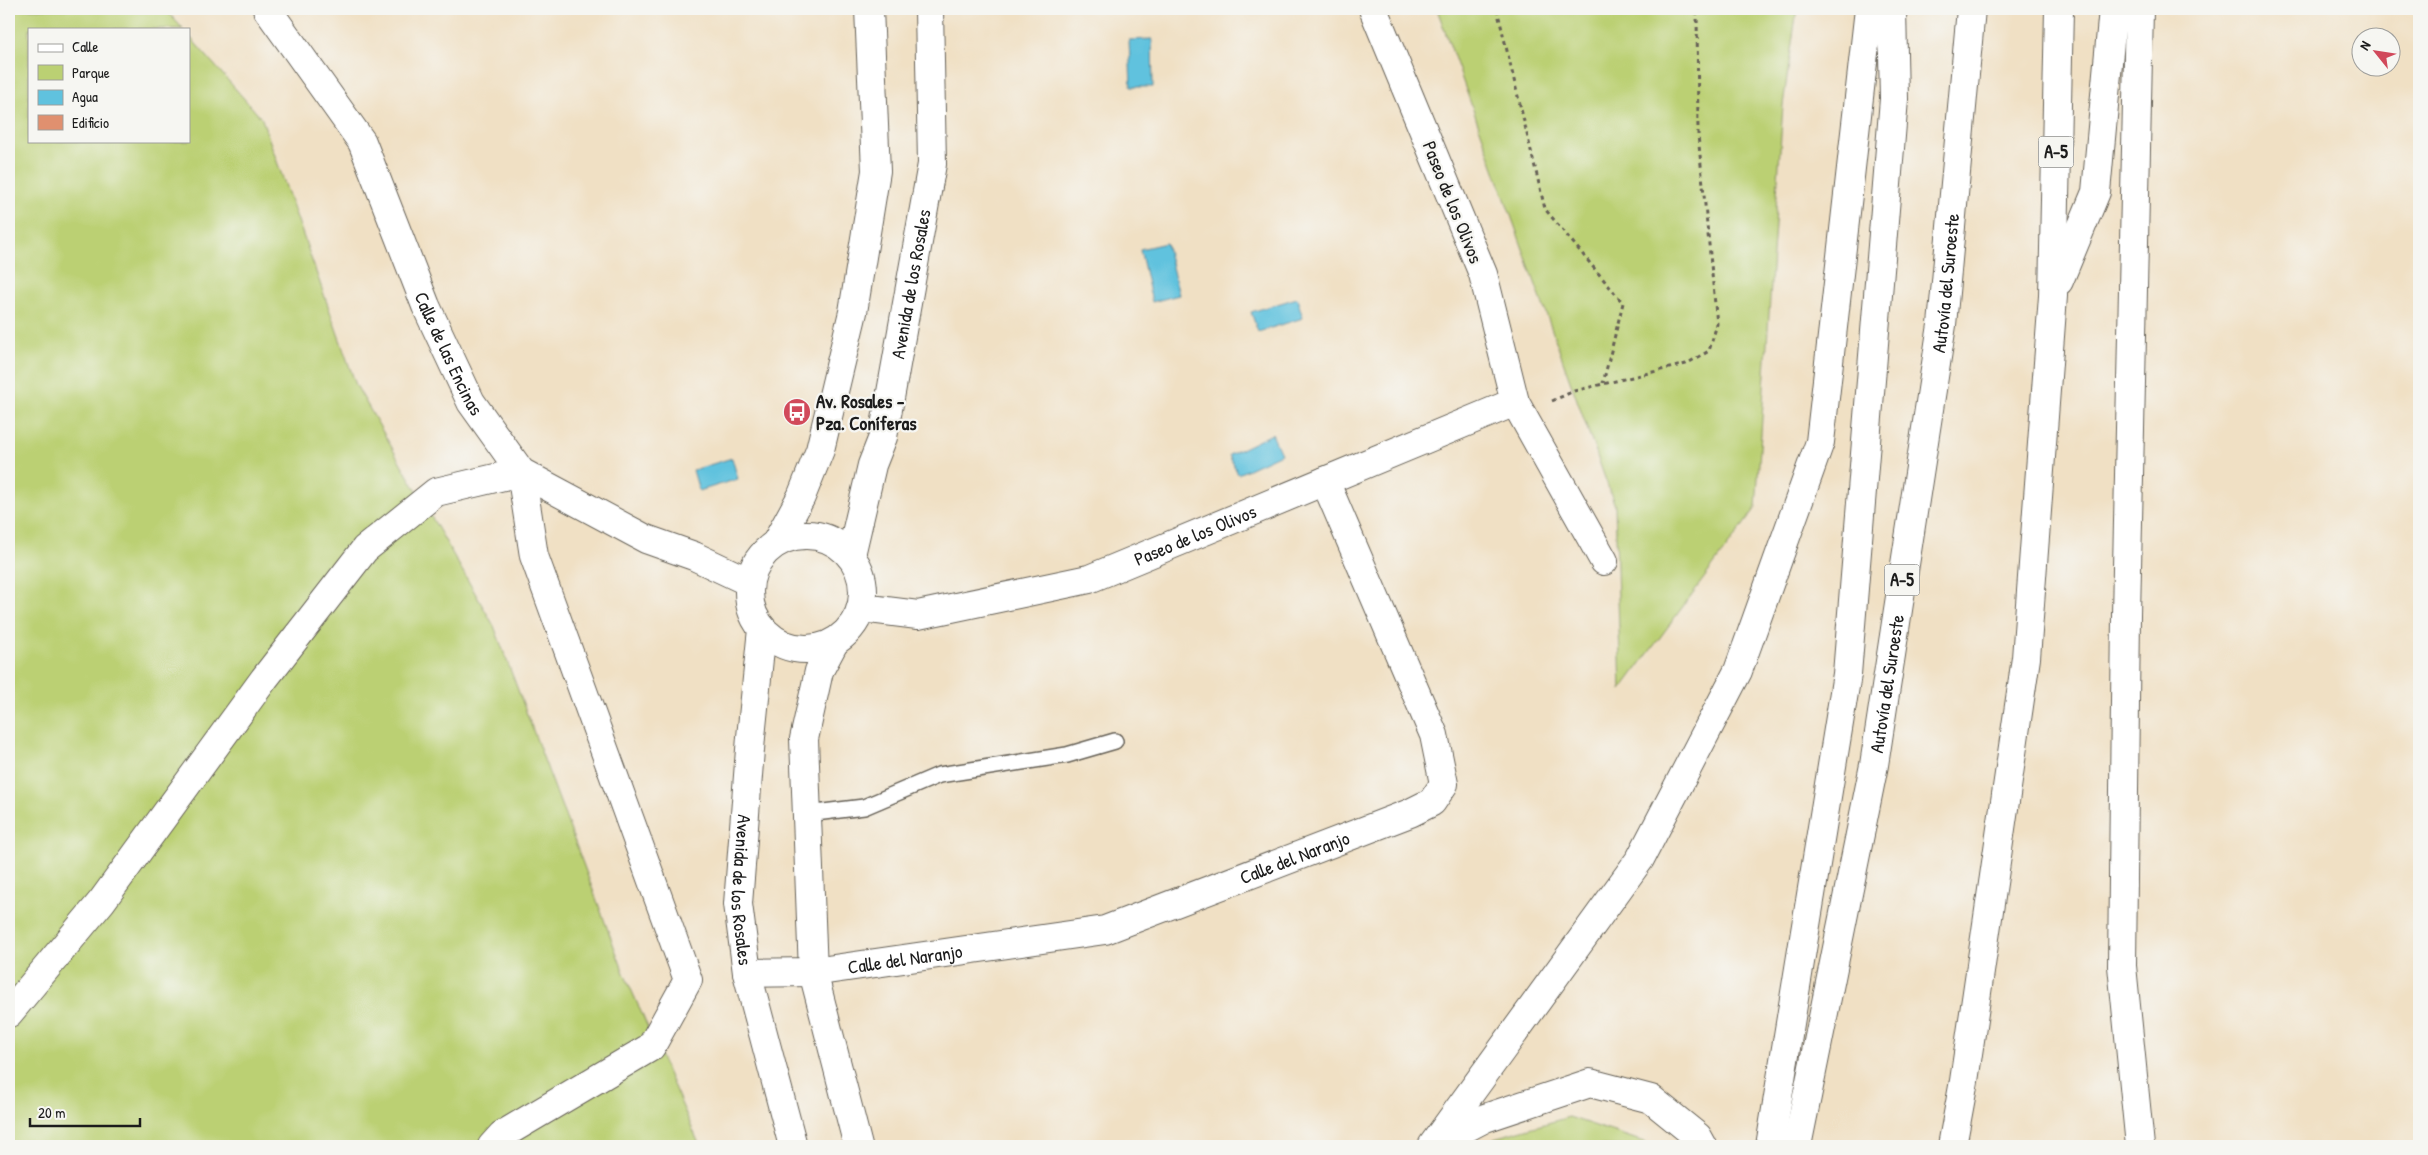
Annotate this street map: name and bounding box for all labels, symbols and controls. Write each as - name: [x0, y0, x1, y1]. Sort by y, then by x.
- legend: [28, 28, 190, 142]
- north arrow: [2350, 28, 2400, 78]
- text: Calle: [72, 36, 99, 57]
- text: N: [2354, 37, 2375, 53]
- text: Parque: [72, 62, 110, 83]
- text: Agua: [72, 86, 98, 107]
- text: Edificio: [72, 112, 109, 133]
- road number: A-5: [2038, 136, 2074, 168]
- street label: Paseo de los Olivos: [1417, 137, 1489, 267]
- street label: Avenida de los Rosales: [884, 207, 937, 361]
- street label: Autovía del Suroeste: [1925, 212, 1965, 354]
- street label: Calle de las Encinas: [409, 288, 489, 420]
- place label: Av. Rosales - Pza. Coníferas: [816, 388, 917, 436]
- bus stop icon: Av. Rosales - Pza. Coníferas: [782, 397, 812, 427]
- street label: Paseo de los Olivos: [1130, 498, 1260, 572]
- road number: A-5: [1884, 564, 1920, 596]
- street label: Autovía del Suroeste: [1863, 612, 1910, 755]
- street label: Avenida de los Rosales: [725, 813, 759, 967]
- street label: Calle del Naranjo: [1236, 824, 1353, 890]
- street label: Calle del Naranjo: [846, 938, 964, 980]
- scale bar: [30, 1095, 140, 1127]
- text: 20 m: [38, 1102, 65, 1123]

